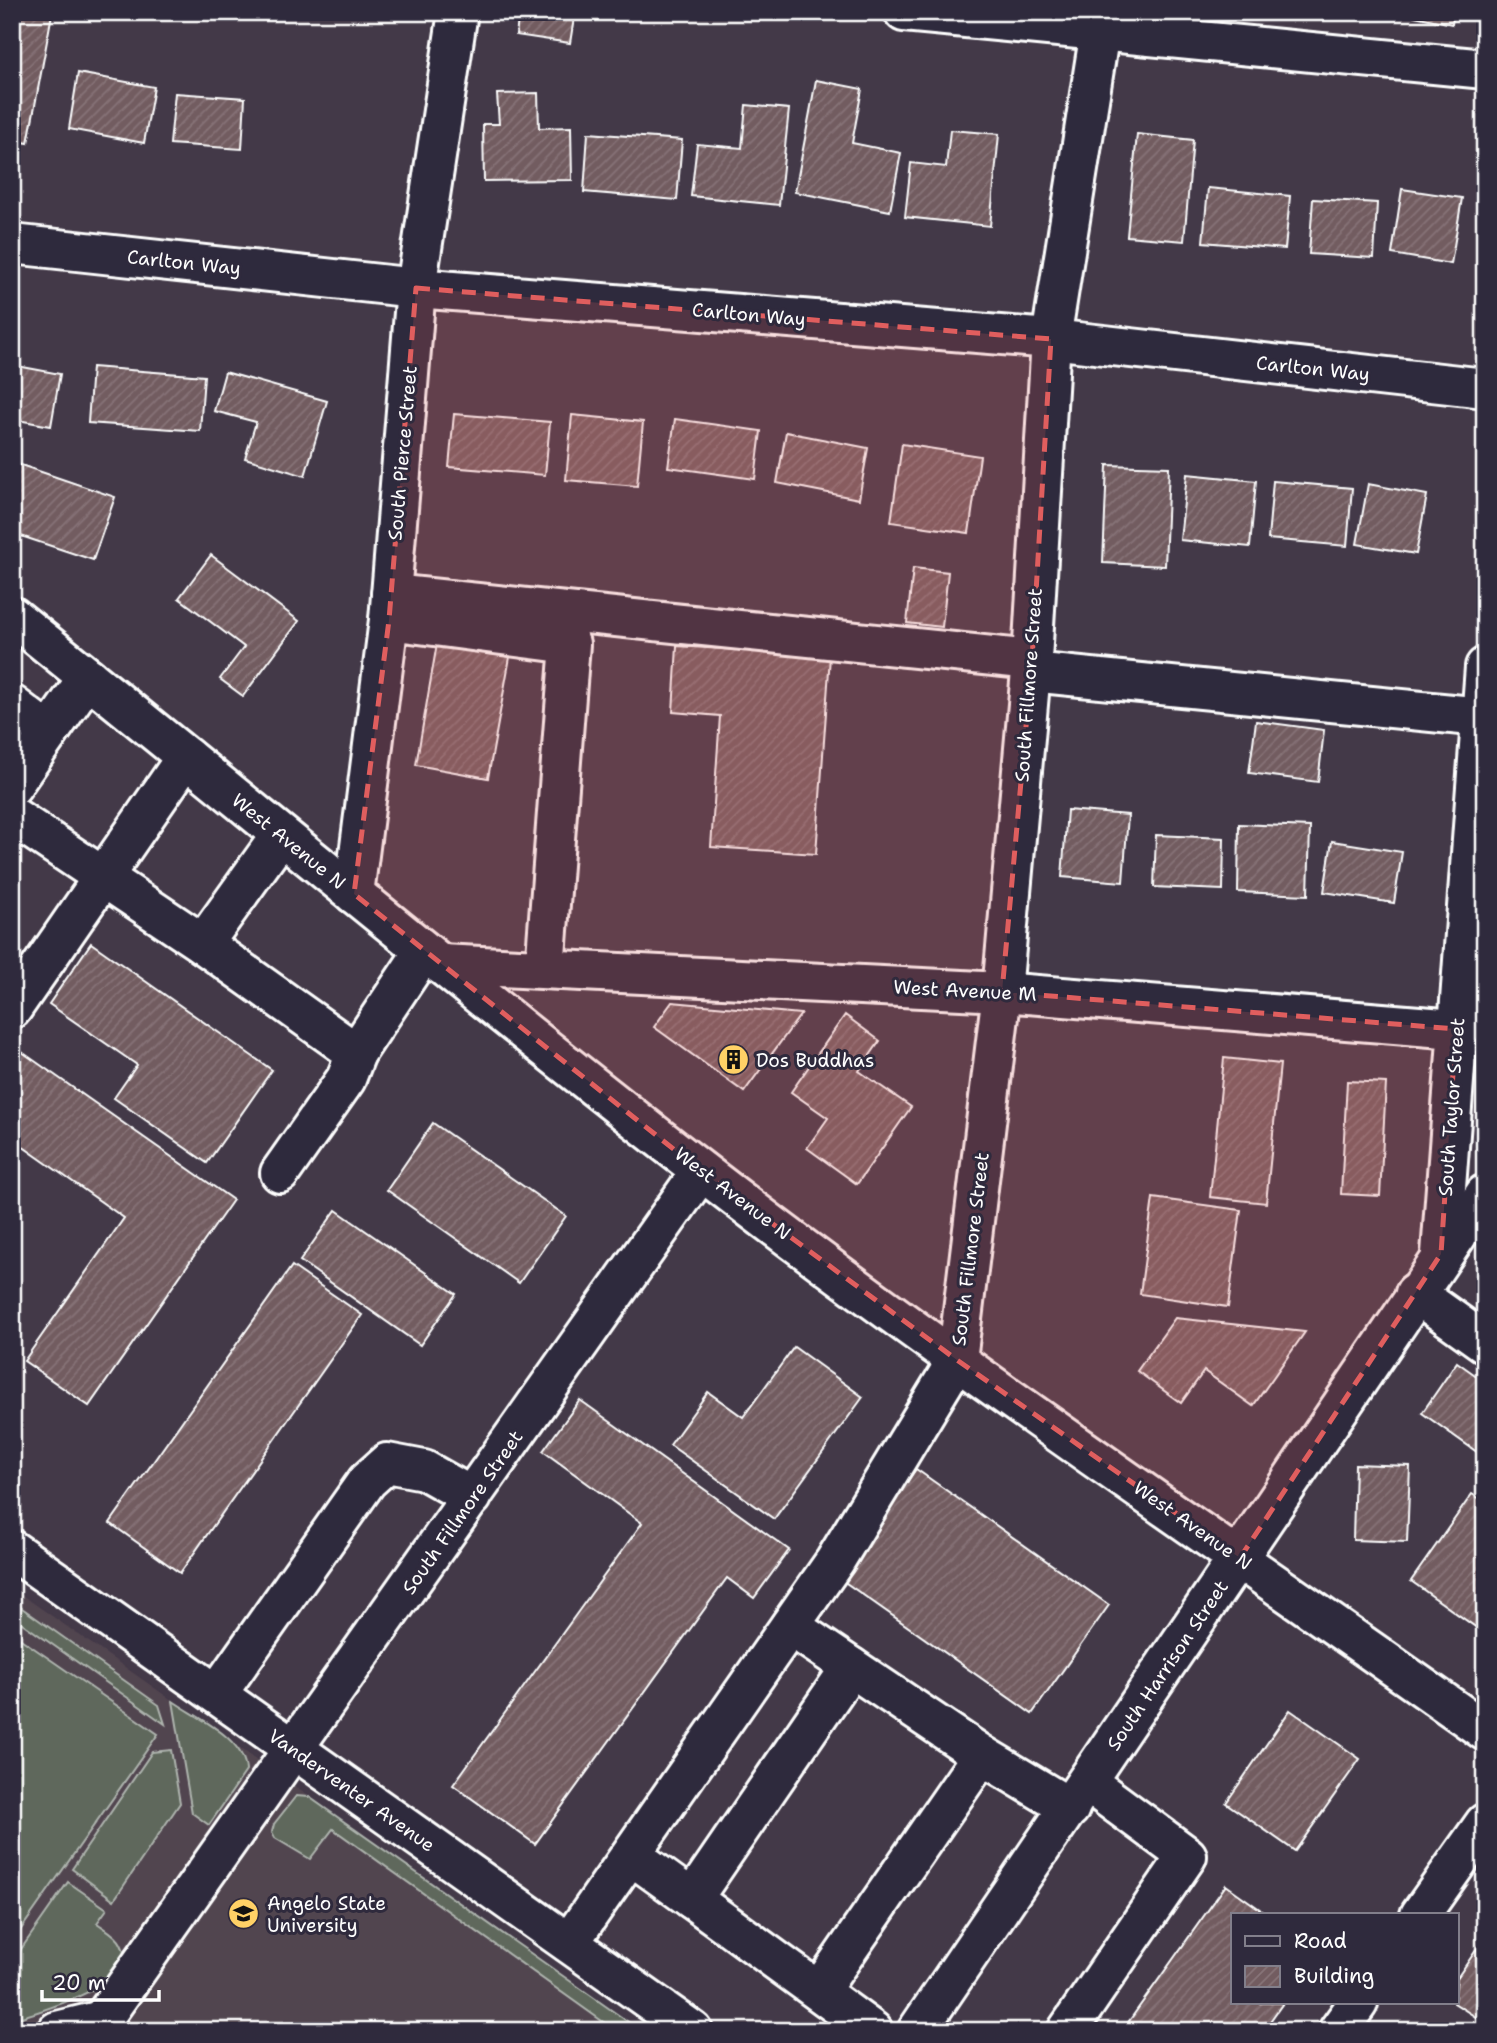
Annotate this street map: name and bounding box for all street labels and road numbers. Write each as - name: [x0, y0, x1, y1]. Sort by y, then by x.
- street label: Carlton Way: [126, 244, 242, 281]
- street label: Carlton Way: [691, 297, 807, 332]
- street label: Carlton Way: [1255, 350, 1371, 387]
- street label: South Pierce Street: [382, 364, 423, 542]
- street label: South Fillmore Street: [1009, 587, 1048, 783]
- street label: West Avenue N: [226, 788, 351, 895]
- street label: West Avenue M: [893, 974, 1037, 1007]
- street label: South Taylor Street: [1433, 1017, 1470, 1197]
- street label: West Avenue N: [669, 1141, 796, 1245]
- street label: South Fillmore Street: [946, 1151, 995, 1347]
- street label: South Fillmore Street: [396, 1425, 528, 1599]
- street label: West Avenue N: [1128, 1475, 1257, 1576]
- street label: South Harrison Street: [1101, 1575, 1234, 1755]
- street label: Vanderventer Avenue: [263, 1723, 440, 1858]

